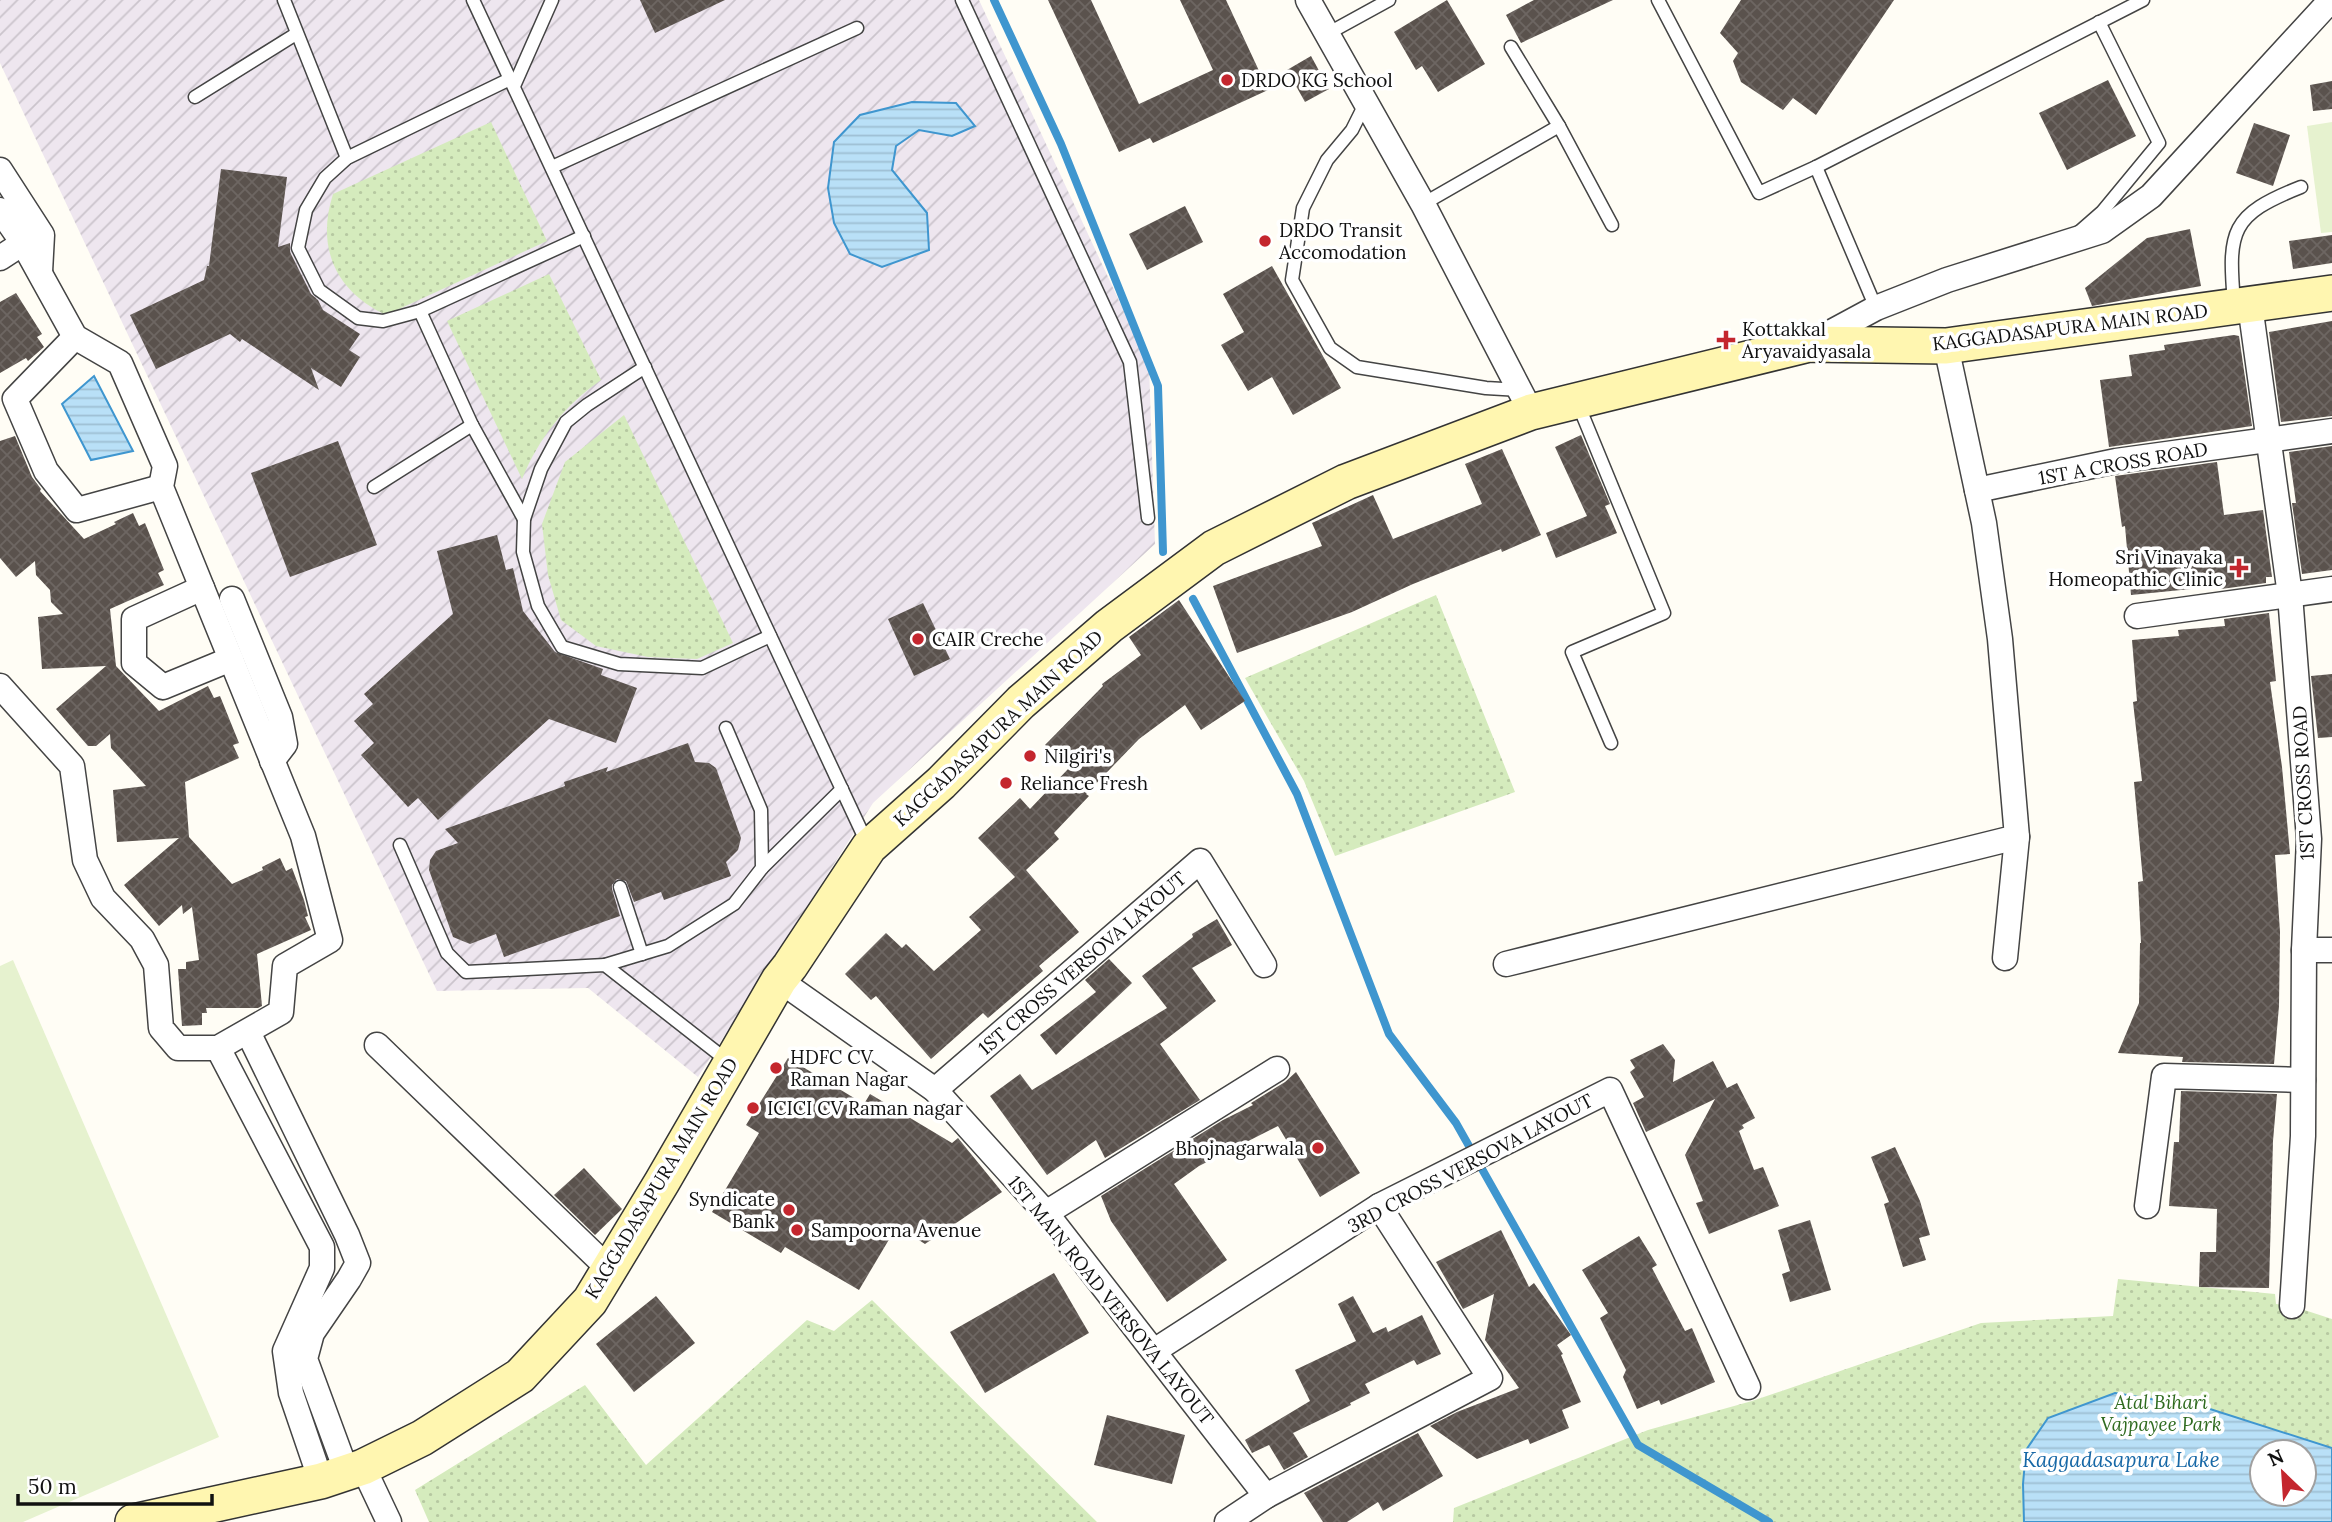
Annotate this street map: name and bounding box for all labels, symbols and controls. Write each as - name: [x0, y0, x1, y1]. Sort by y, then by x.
- place label: DRDO KG School: [1241, 68, 1393, 92]
- marker: DRDO KG School: [1219, 72, 1235, 88]
- place label: DRDO Transit Accomodation: [1278, 218, 1407, 264]
- marker: DRDO Transit Accomodation: [1257, 233, 1273, 249]
- street label: KAGGADASAPURA MAIN ROAD: [1931, 298, 2209, 356]
- place label: Kottakkal Aryavaidyasala: [1741, 317, 1871, 363]
- marker: Kottakkal Aryavaidyasala: [1716, 330, 1736, 350]
- street label: 1ST A CROSS ROAD: [2037, 436, 2209, 490]
- place label: Sri Vinayaka Homeopathic Clinic: [2048, 545, 2223, 591]
- marker: Sri Vinayaka Homeopathic Clinic: [2229, 558, 2249, 578]
- street label: KAGGADASAPURA MAIN ROAD: [888, 625, 1108, 831]
- place label: CAIR Creche: [932, 627, 1044, 651]
- marker: CAIR Creche: [910, 631, 926, 647]
- street label: 1ST CROSS ROAD: [2287, 705, 2319, 861]
- place label: Nilgiri's: [1044, 744, 1112, 768]
- marker: Nilgiri's: [1022, 748, 1038, 764]
- place label: Reliance Fresh: [1020, 771, 1148, 795]
- marker: Reliance Fresh: [998, 775, 1014, 791]
- street label: 1ST CROSS VERSOVA LAYOUT: [973, 866, 1191, 1060]
- place label: HDFC CV Raman Nagar: [790, 1045, 909, 1091]
- street label: KAGGADASAPURA MAIN ROAD: [579, 1053, 743, 1303]
- marker: HDFC CV Raman Nagar: [768, 1060, 784, 1076]
- street label: 3RD CROSS VERSOVA LAYOUT: [1343, 1088, 1597, 1238]
- place label: ICICI CV Raman nagar: [767, 1096, 964, 1120]
- marker: ICICI CV Raman nagar: [745, 1100, 761, 1116]
- place label: Bhojnagarwala: [1175, 1136, 1304, 1160]
- marker: Bhojnagarwala: [1310, 1140, 1326, 1156]
- street label: 1ST MAIN ROAD VERSOVA LAYOUT: [1003, 1171, 1219, 1429]
- place label: Syndicate Bank: [689, 1187, 776, 1233]
- marker: Syndicate Bank: [781, 1202, 797, 1218]
- place label: Sampoorna Avenue: [811, 1218, 981, 1242]
- marker: Sampoorna Avenue: [789, 1222, 805, 1238]
- park label: Atal Bihari Vajpayee Park: [2100, 1390, 2222, 1436]
- north arrow: [2248, 1438, 2318, 1508]
- text: N: [2264, 1443, 2288, 1472]
- water label: Kaggadasapura Lake: [2022, 1446, 2220, 1473]
- scale bar: [18, 1462, 212, 1506]
- text: 50 m: [28, 1473, 77, 1500]

